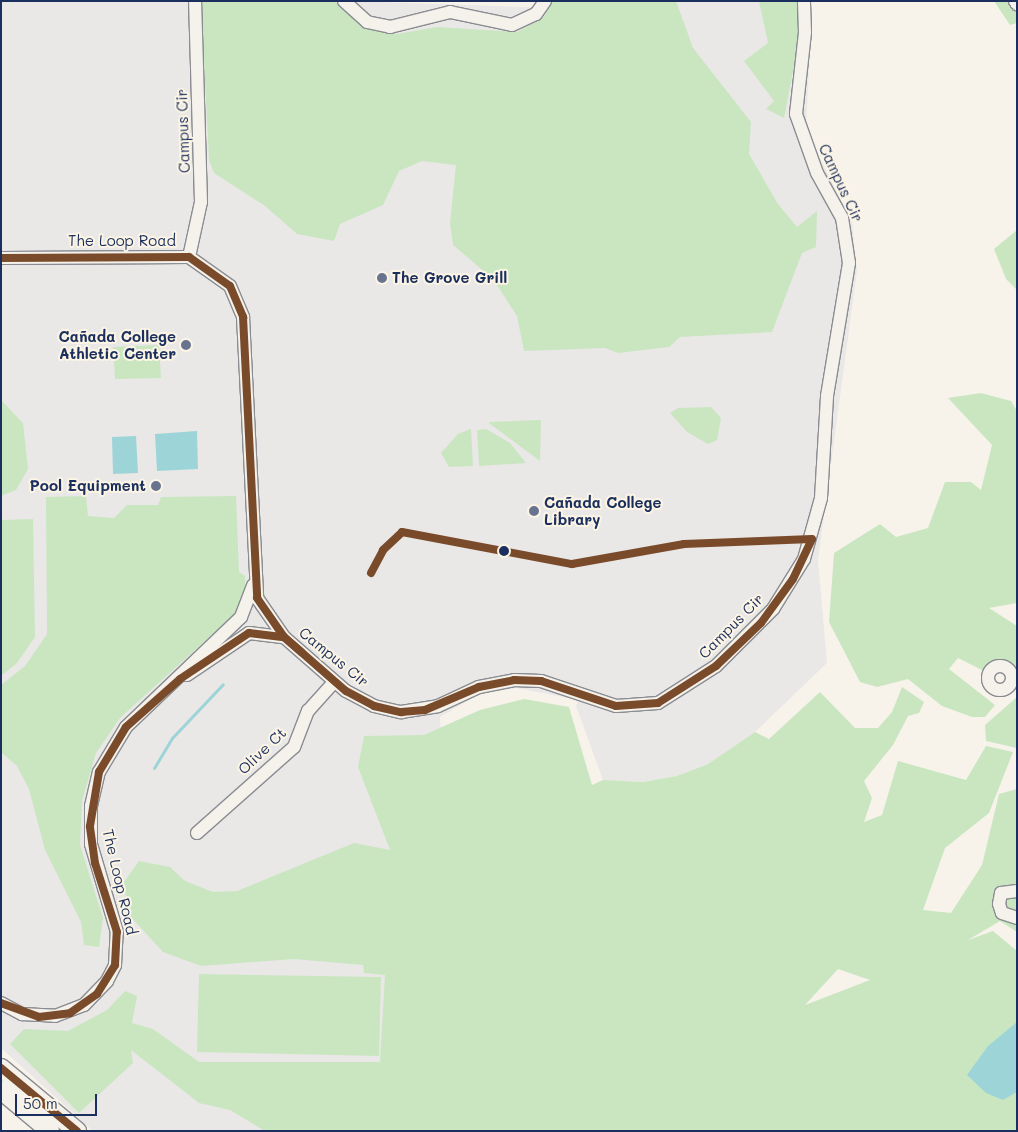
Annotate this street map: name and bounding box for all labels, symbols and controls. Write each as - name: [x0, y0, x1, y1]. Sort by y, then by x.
- street label: Campus Cir: [173, 89, 193, 173]
- street label: Campus Cir: [815, 141, 867, 225]
- street label: The Loop Road: [68, 232, 176, 250]
- place label: The Grove Grill: [392, 269, 507, 287]
- marker: The Grove Grill: [376, 272, 388, 284]
- place label: Cañada College Athletic Center: [59, 327, 176, 362]
- marker: Cañada College Athletic Center: [180, 339, 192, 351]
- place label: Pool Equipment: [30, 477, 146, 495]
- marker: Pool Equipment: [150, 480, 162, 492]
- place label: Cañada College Library: [544, 493, 661, 528]
- marker: Cañada College Library: [528, 505, 540, 517]
- unlabelled marker: [499, 546, 509, 556]
- street label: Campus Cir: [695, 590, 767, 662]
- street label: Campus Cir: [296, 623, 372, 691]
- street label: Olive Ct: [234, 724, 290, 778]
- street label: The Loop Road: [99, 827, 141, 937]
- scale bar: [18, 1084, 100, 1116]
- text: 50 m: [23, 1093, 58, 1113]

